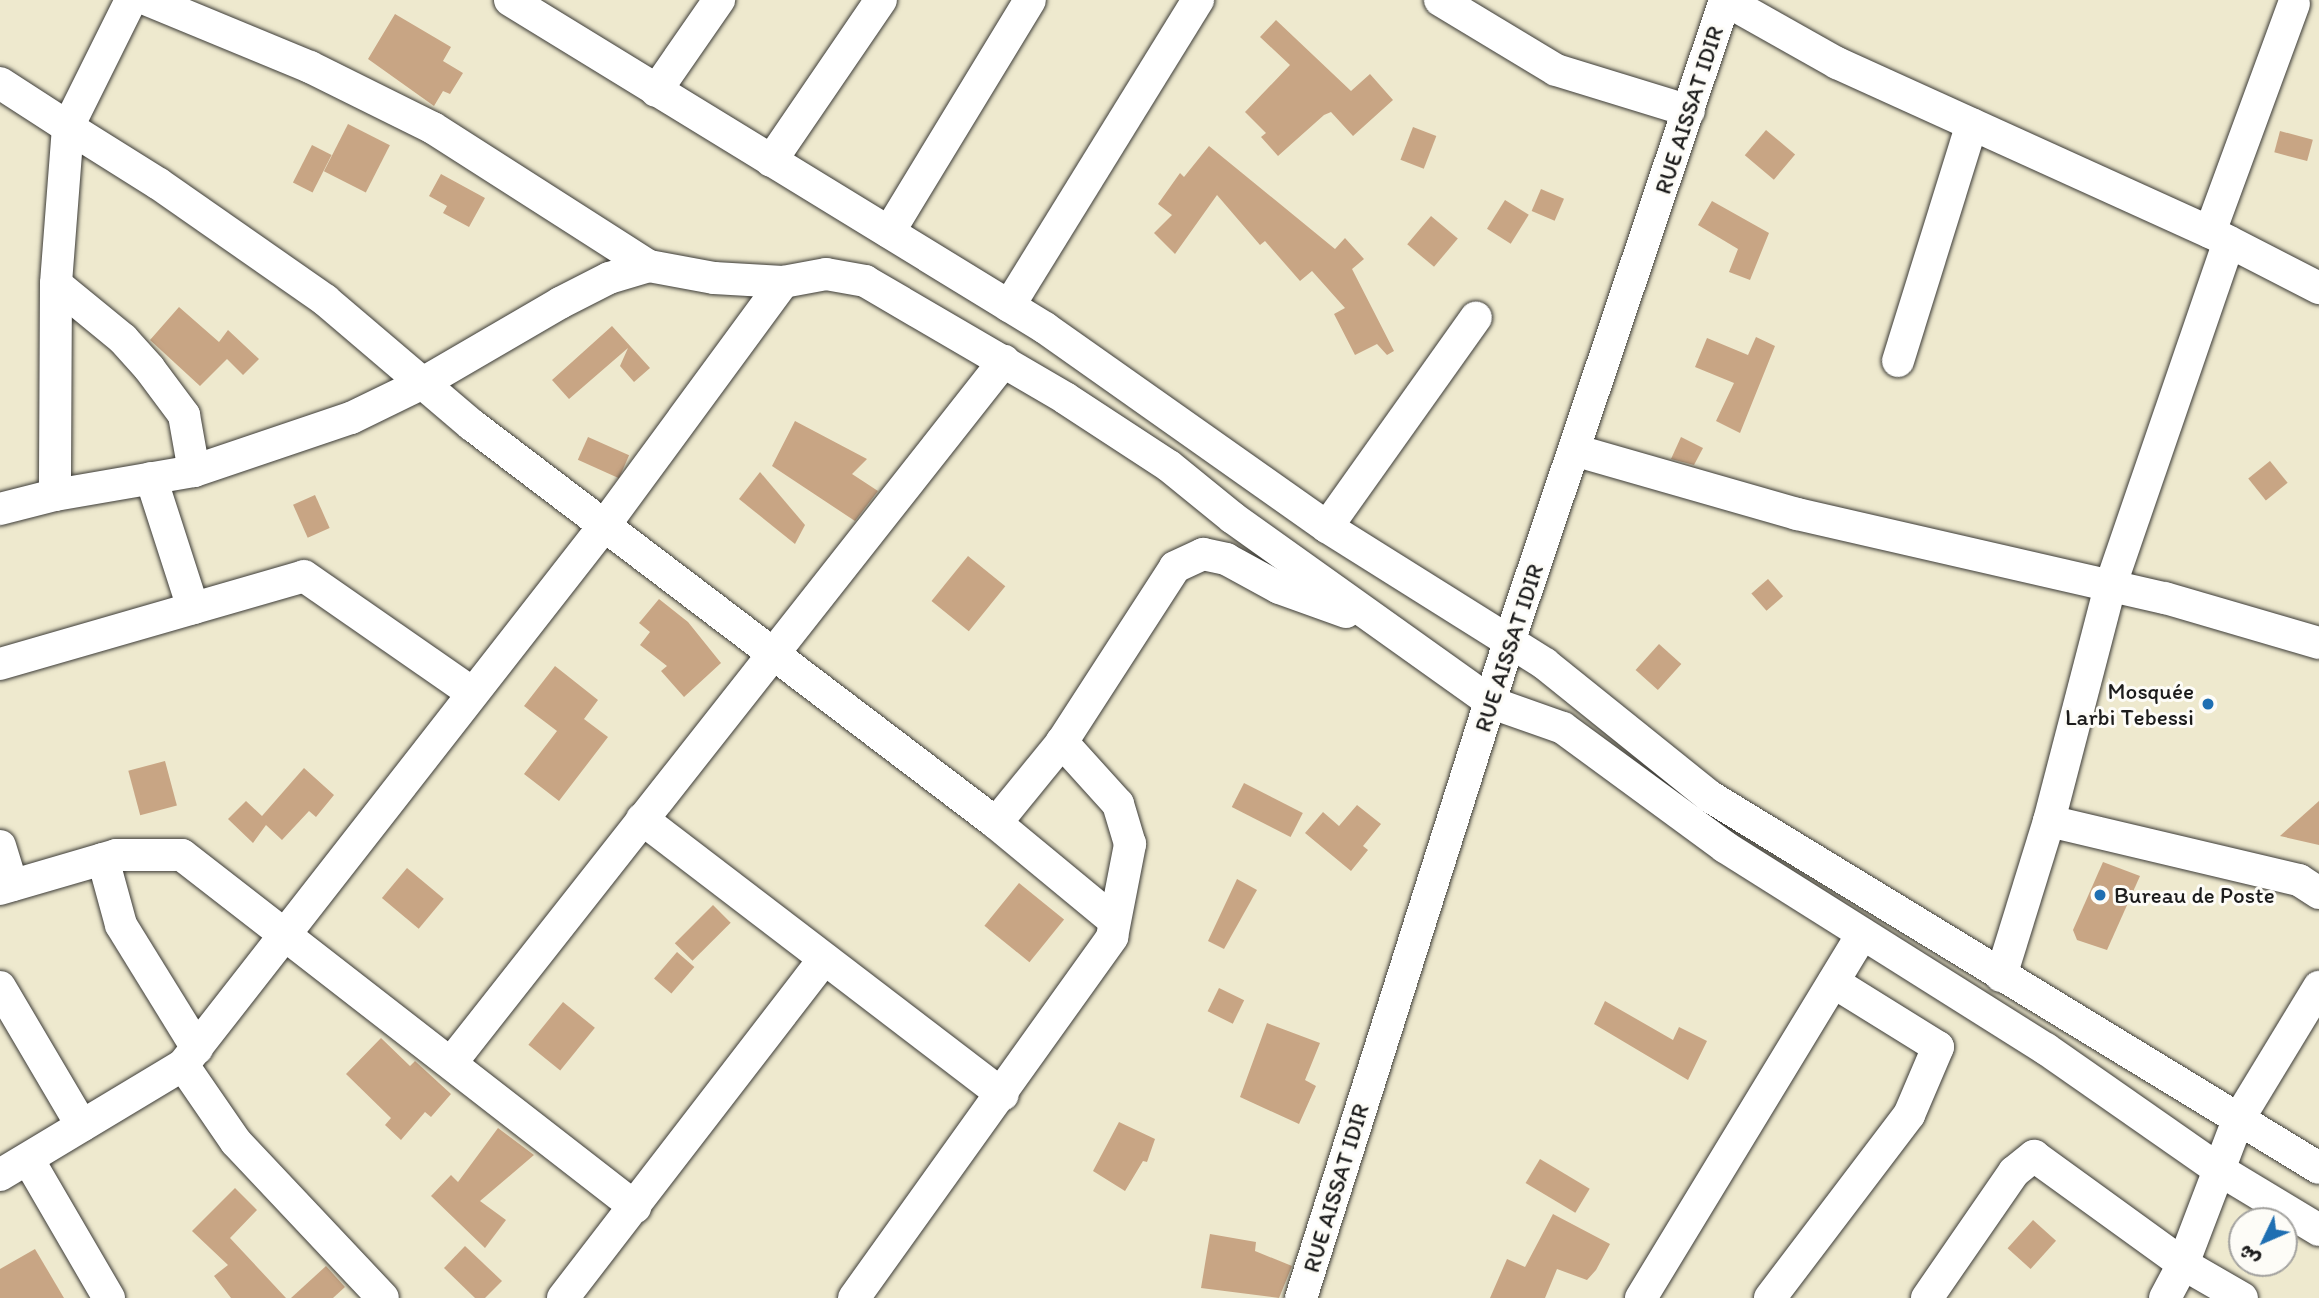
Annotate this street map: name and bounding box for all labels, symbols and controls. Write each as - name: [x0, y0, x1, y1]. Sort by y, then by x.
- street label: RUE AISSAT IDIR: [1650, 25, 1728, 195]
- street label: RUE AISSAT IDIR: [1470, 563, 1548, 733]
- place label: Mosquée Larbi Tebessi: [2067, 677, 2194, 731]
- marker: Mosquée Larbi Tebessi: [2200, 696, 2216, 712]
- place label: Bureau de Poste: [2114, 881, 2274, 909]
- marker: Bureau de Poste: [2092, 887, 2108, 903]
- street label: RUE AISSAT IDIR: [1298, 1102, 1374, 1274]
- north arrow: [2228, 1207, 2298, 1277]
- text: ش: [2233, 1240, 2265, 1271]

